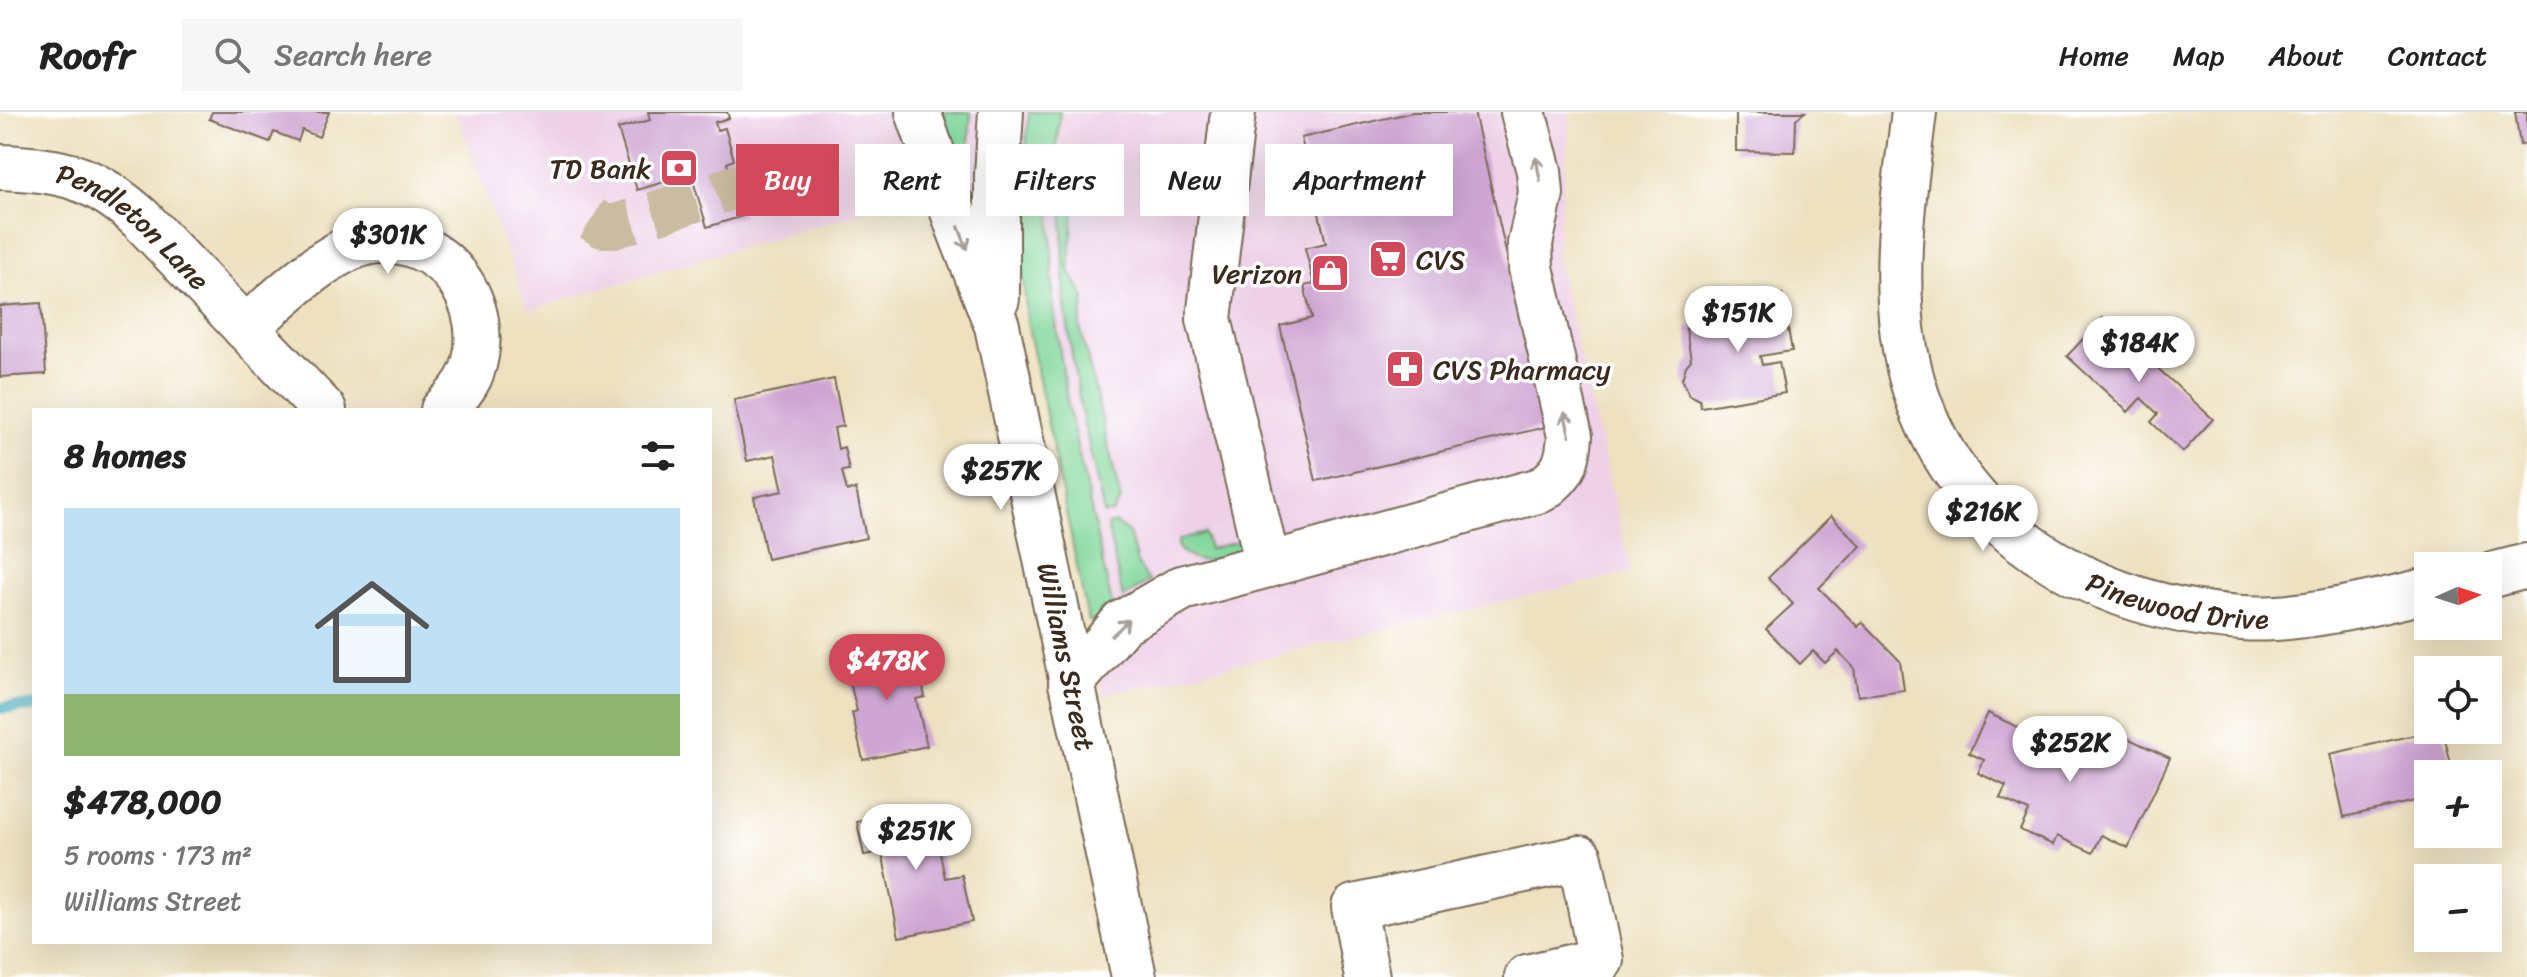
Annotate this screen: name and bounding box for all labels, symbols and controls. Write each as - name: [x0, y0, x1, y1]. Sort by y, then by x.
- search box: [182, 19, 742, 91]
- text: Roofr: [40, 22, 134, 89]
- text: Search here: [274, 28, 432, 82]
- text: Home: [2059, 31, 2129, 80]
- text: Map: [2173, 31, 2224, 80]
- text: About: [2268, 31, 2344, 80]
- text: Contact: [2388, 31, 2487, 80]
- icon: search: [210, 33, 254, 77]
- place label: TD Bank: [549, 144, 651, 193]
- chip: Buy: [736, 144, 839, 216]
- chip: Rent: [855, 144, 970, 216]
- chip: Filters: [986, 144, 1124, 216]
- chip: New: [1140, 144, 1249, 216]
- chip: Apartment: [1265, 144, 1453, 216]
- bank icon: TD Bank: [658, 147, 700, 189]
- street label: Pendleton Lane: [51, 149, 222, 303]
- one-way arrow: [1529, 157, 1544, 183]
- pin: $301K: [332, 208, 444, 276]
- text: $301K: [350, 211, 426, 257]
- one-way arrow: [957, 225, 971, 250]
- place label: CVS: [1416, 235, 1465, 284]
- supermarket icon: CVS: [1367, 238, 1409, 280]
- place label: Verizon: [1212, 249, 1302, 298]
- shop icon: Verizon: [1309, 252, 1351, 294]
- pin: $151K: [1682, 286, 1794, 354]
- text: $151K: [1702, 289, 1774, 335]
- pin: $184K: [2083, 316, 2195, 384]
- text: $184K: [2101, 319, 2177, 365]
- place label: CVS Pharmacy: [1433, 345, 1611, 394]
- pharmacy icon: CVS Pharmacy: [1384, 348, 1426, 390]
- one-way arrow: [1559, 411, 1574, 437]
- text: 8 homes: [64, 426, 186, 486]
- icon: filters: [636, 434, 680, 478]
- pin: $257K: [945, 444, 1057, 512]
- text: $257K: [961, 447, 1041, 493]
- pin: $216K: [1927, 485, 2039, 553]
- text: $216K: [1946, 488, 2020, 534]
- north arrow: [2414, 552, 2502, 640]
- map controls: [2414, 552, 2502, 952]
- street label: Williams Street: [1022, 558, 1110, 755]
- street label: Pinewood Drive: [2078, 558, 2269, 644]
- icon: home: [300, 560, 444, 704]
- one-way arrow: [1110, 619, 1130, 638]
- pin: $478K: [831, 634, 943, 702]
- text: $478K: [847, 637, 927, 683]
- button: locate: [2414, 656, 2502, 744]
- pin: $252K: [2014, 716, 2126, 784]
- text: $252K: [2030, 719, 2110, 765]
- button: +: [2414, 760, 2502, 848]
- text: $478,000: [64, 772, 222, 832]
- pin: $251K: [860, 804, 972, 872]
- text: $251K: [878, 807, 954, 853]
- text: 5 rooms · 173 m²: [64, 832, 252, 878]
- button: −: [2414, 864, 2502, 952]
- text: Williams Street: [64, 878, 241, 924]

